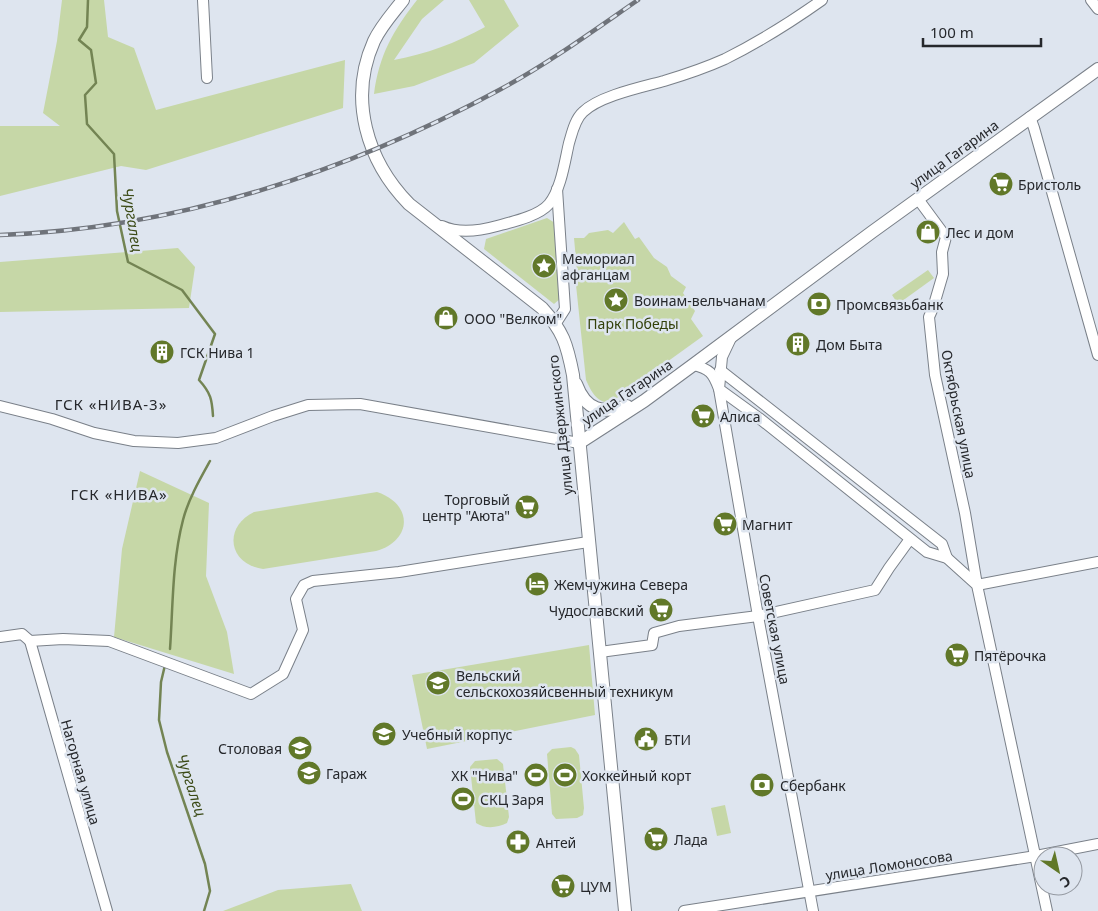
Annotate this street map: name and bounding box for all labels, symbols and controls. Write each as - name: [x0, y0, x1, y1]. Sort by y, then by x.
- scale bar: [923, 15, 1040, 47]
- text: 100 m: [930, 22, 974, 42]
- street label: улица Гагарина: [906, 115, 1002, 193]
- supermarket icon: Бристоль: [988, 171, 1014, 197]
- place label: Бристоль: [1018, 175, 1081, 194]
- water label: Чургалец: [118, 186, 148, 254]
- shop icon: Лес и дом: [915, 219, 941, 245]
- place label: Лес и дом: [946, 223, 1014, 242]
- place label: Мемориал афганцам: [562, 249, 635, 284]
- place icon: Мемориал афганцам: [531, 253, 557, 279]
- place icon: Воинам-вельчанам: [603, 287, 629, 313]
- place label: Воинам-вельчанам: [634, 291, 766, 310]
- bank icon: Промсвязьбанк: [806, 291, 832, 317]
- place label: Промсвязьбанк: [836, 295, 944, 314]
- shop icon: ООО "Велком": [433, 305, 459, 331]
- place label: ООО "Велком": [464, 309, 562, 328]
- park label: Парк Победы: [587, 314, 679, 333]
- building icon: Дом Быта: [785, 331, 811, 357]
- place label: Дом Быта: [816, 335, 882, 354]
- building icon: ГСК Нива 1: [149, 339, 175, 365]
- place label: ГСК Нива 1: [180, 343, 255, 362]
- street label: Октябрьская улица: [937, 348, 981, 480]
- street label: улица Дзержинского: [543, 354, 577, 496]
- street label: улица Гагарина: [578, 355, 676, 429]
- district label: ГСК «НИВА-3»: [55, 394, 167, 414]
- supermarket icon: Алиса: [690, 403, 716, 429]
- place label: Алиса: [720, 407, 761, 426]
- district label: ГСК «НИВА»: [70, 484, 168, 504]
- place label: Торговый центр "Аюта": [422, 490, 510, 525]
- supermarket icon: Торговый центр "Аюта": [514, 494, 540, 520]
- supermarket icon: Магнит: [712, 511, 738, 537]
- place label: Магнит: [742, 515, 793, 534]
- hotel icon: Жемчужина Севера: [524, 571, 550, 597]
- street label: Советская улица: [755, 572, 795, 686]
- place label: Жемчужина Севера: [554, 575, 688, 594]
- supermarket icon: Чудославский: [648, 597, 674, 623]
- place label: Чудославский: [549, 601, 644, 620]
- supermarket icon: Пятёрочка: [944, 642, 970, 668]
- place label: Пятёрочка: [974, 646, 1046, 665]
- place label: Вельский сельскохозяйсвенный техникум: [456, 666, 673, 701]
- school or university icon: Вельский сельскохозяйсвенный техникум: [425, 670, 451, 696]
- street label: Нагорная улица: [57, 717, 105, 827]
- school or university icon: Учебный корпус: [371, 721, 397, 747]
- place label: Учебный корпус: [402, 725, 512, 744]
- public building icon: БТИ: [633, 726, 659, 752]
- place label: БТИ: [664, 730, 691, 749]
- school or university icon: Столовая: [287, 735, 313, 761]
- place label: Столовая: [218, 739, 282, 758]
- water label: Чургалец: [172, 751, 212, 819]
- school or university icon: Гараж: [296, 760, 322, 786]
- sports icon: ХК "Нива": [523, 762, 549, 788]
- sports icon: Хоккейный корт: [552, 762, 578, 788]
- place label: Гараж: [326, 764, 367, 783]
- place label: ХК "Нива": [451, 766, 518, 785]
- place label: Хоккейный корт: [582, 766, 692, 785]
- bank icon: Сбербанк: [749, 772, 775, 798]
- place label: Сбербанк: [780, 776, 846, 795]
- sports icon: СКЦ Заря: [450, 786, 476, 812]
- place label: СКЦ Заря: [480, 790, 544, 809]
- supermarket icon: Лада: [643, 826, 669, 852]
- pharmacy icon: Антей: [505, 829, 531, 855]
- place label: Лада: [674, 830, 708, 849]
- place label: Антей: [536, 833, 576, 852]
- street label: улица Ломоносова: [824, 846, 954, 884]
- north arrow: [1033, 846, 1083, 896]
- text: С: [1056, 872, 1075, 893]
- supermarket icon: ЦУМ: [550, 873, 576, 899]
- place label: ЦУМ: [580, 877, 612, 896]

